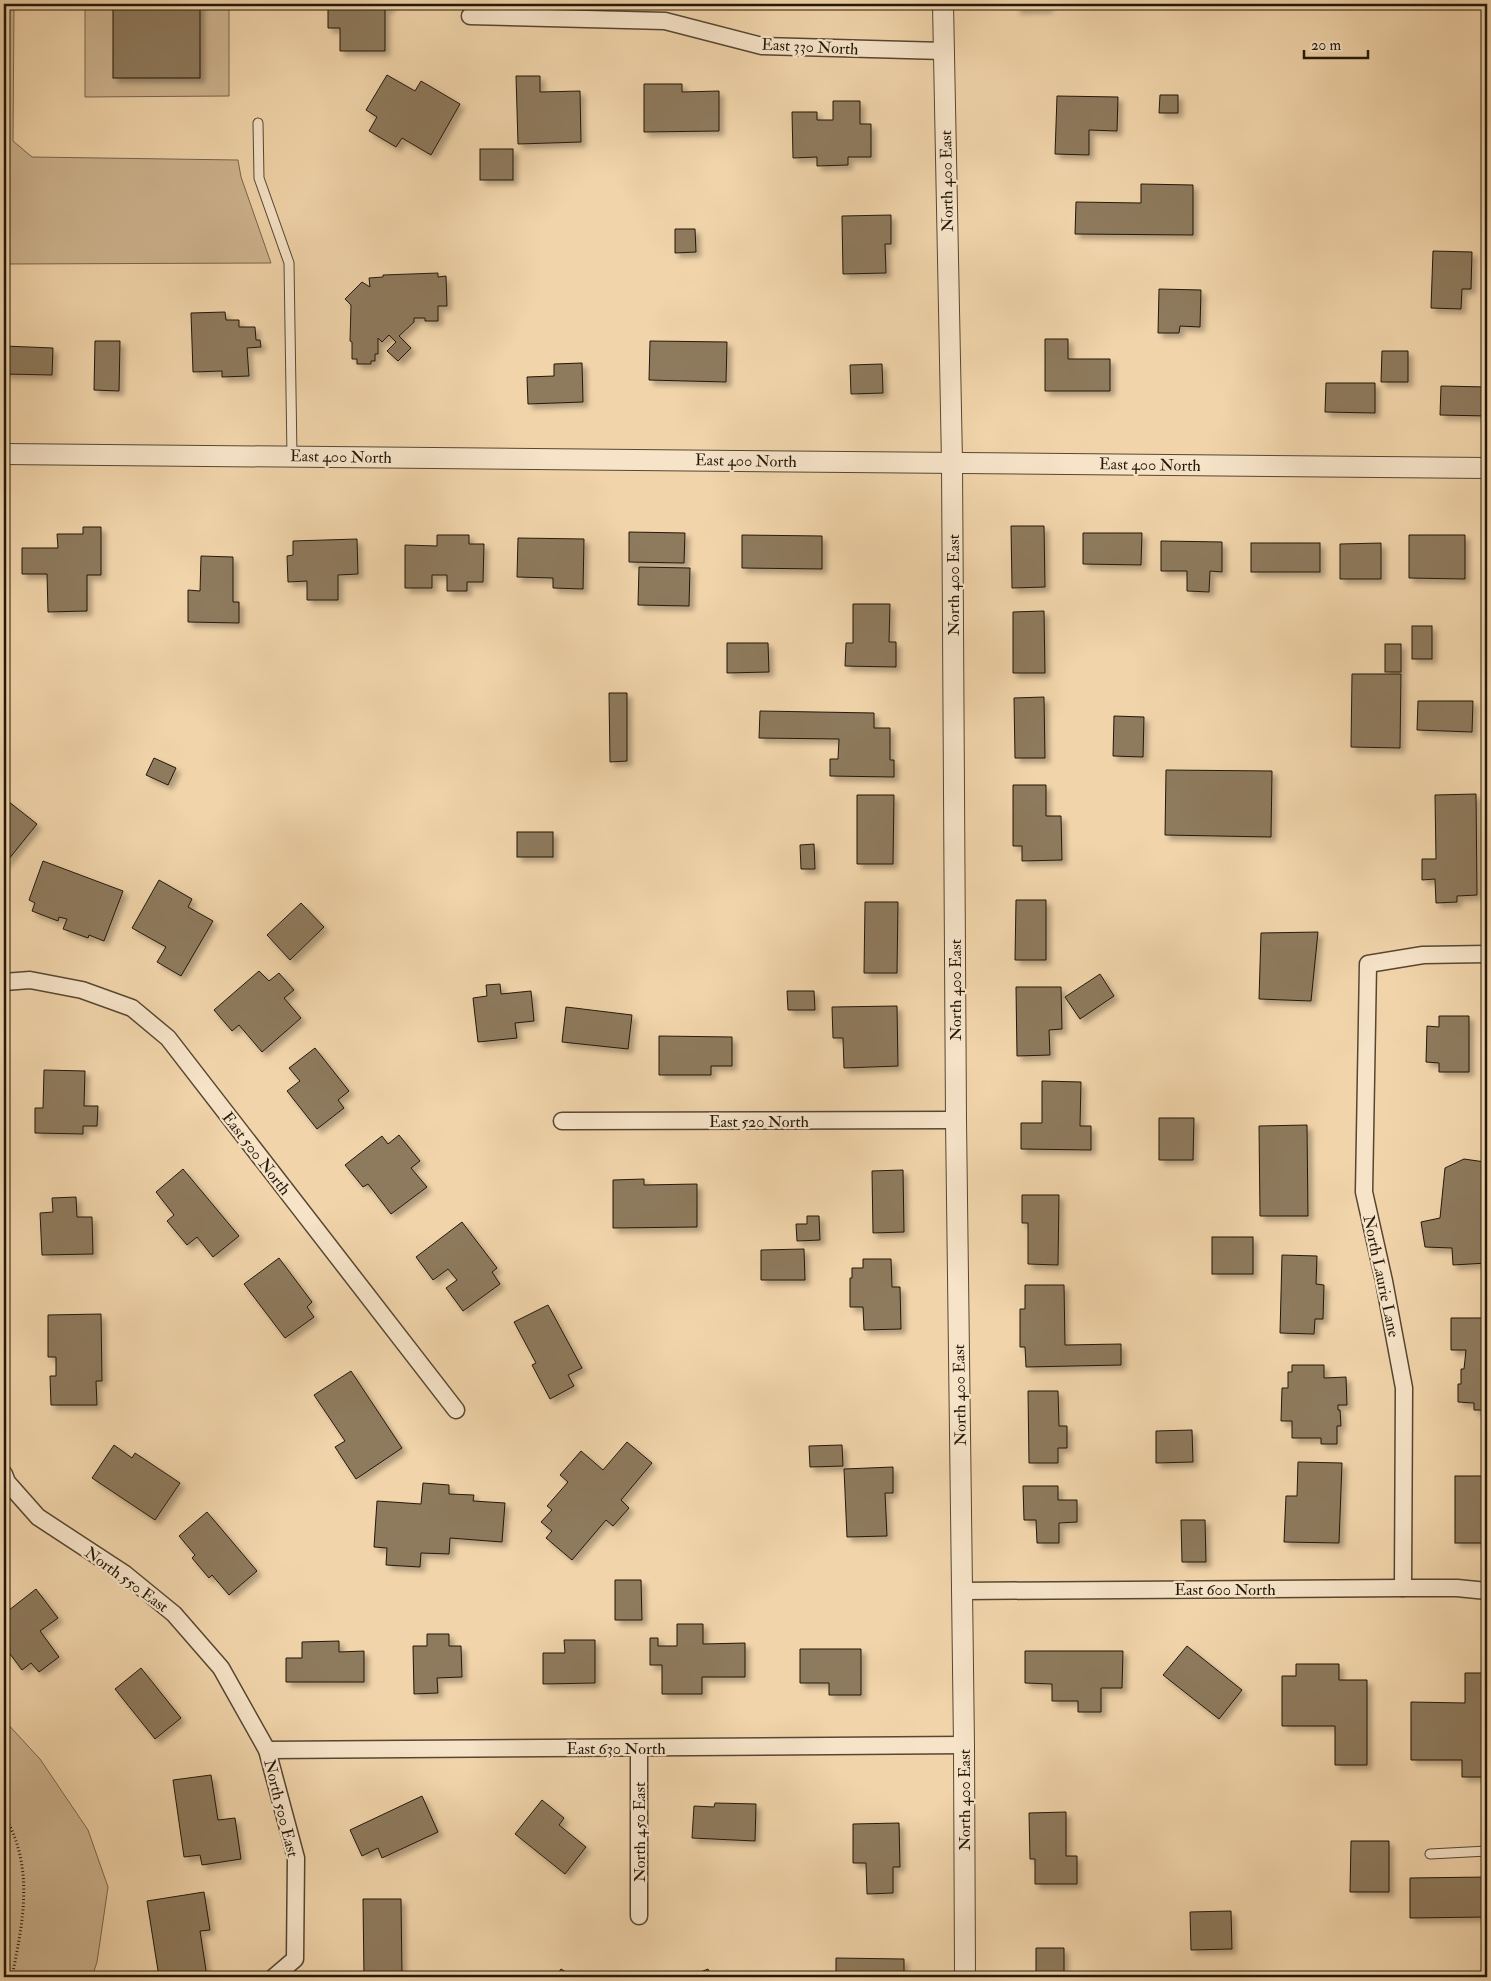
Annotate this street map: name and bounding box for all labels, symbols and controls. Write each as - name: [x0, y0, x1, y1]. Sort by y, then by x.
- scale bar: [1304, 28, 1367, 60]
- street label: East 330 North: [761, 34, 860, 60]
- text: 20 m: [1311, 36, 1341, 55]
- street label: North 400 East: [936, 130, 958, 232]
- street label: East 400 North: [290, 446, 393, 468]
- street label: East 400 North: [695, 450, 798, 472]
- street label: East 400 North: [1099, 454, 1202, 476]
- street label: North 400 East: [944, 534, 964, 636]
- street label: North 400 East: [946, 939, 966, 1041]
- street label: East 500 North: [218, 1108, 295, 1200]
- street label: East 520 North: [709, 1112, 810, 1132]
- street label: North Laurie Lane: [1358, 1213, 1404, 1339]
- street label: North 400 East: [949, 1344, 971, 1446]
- street label: North 550 East: [81, 1543, 172, 1617]
- street label: East 600 North: [1174, 1580, 1276, 1600]
- street label: East 630 North: [566, 1739, 666, 1759]
- street label: North 400 East: [955, 1749, 975, 1851]
- street label: North 500 East: [259, 1757, 303, 1859]
- street label: North 450 East: [630, 1782, 650, 1882]

